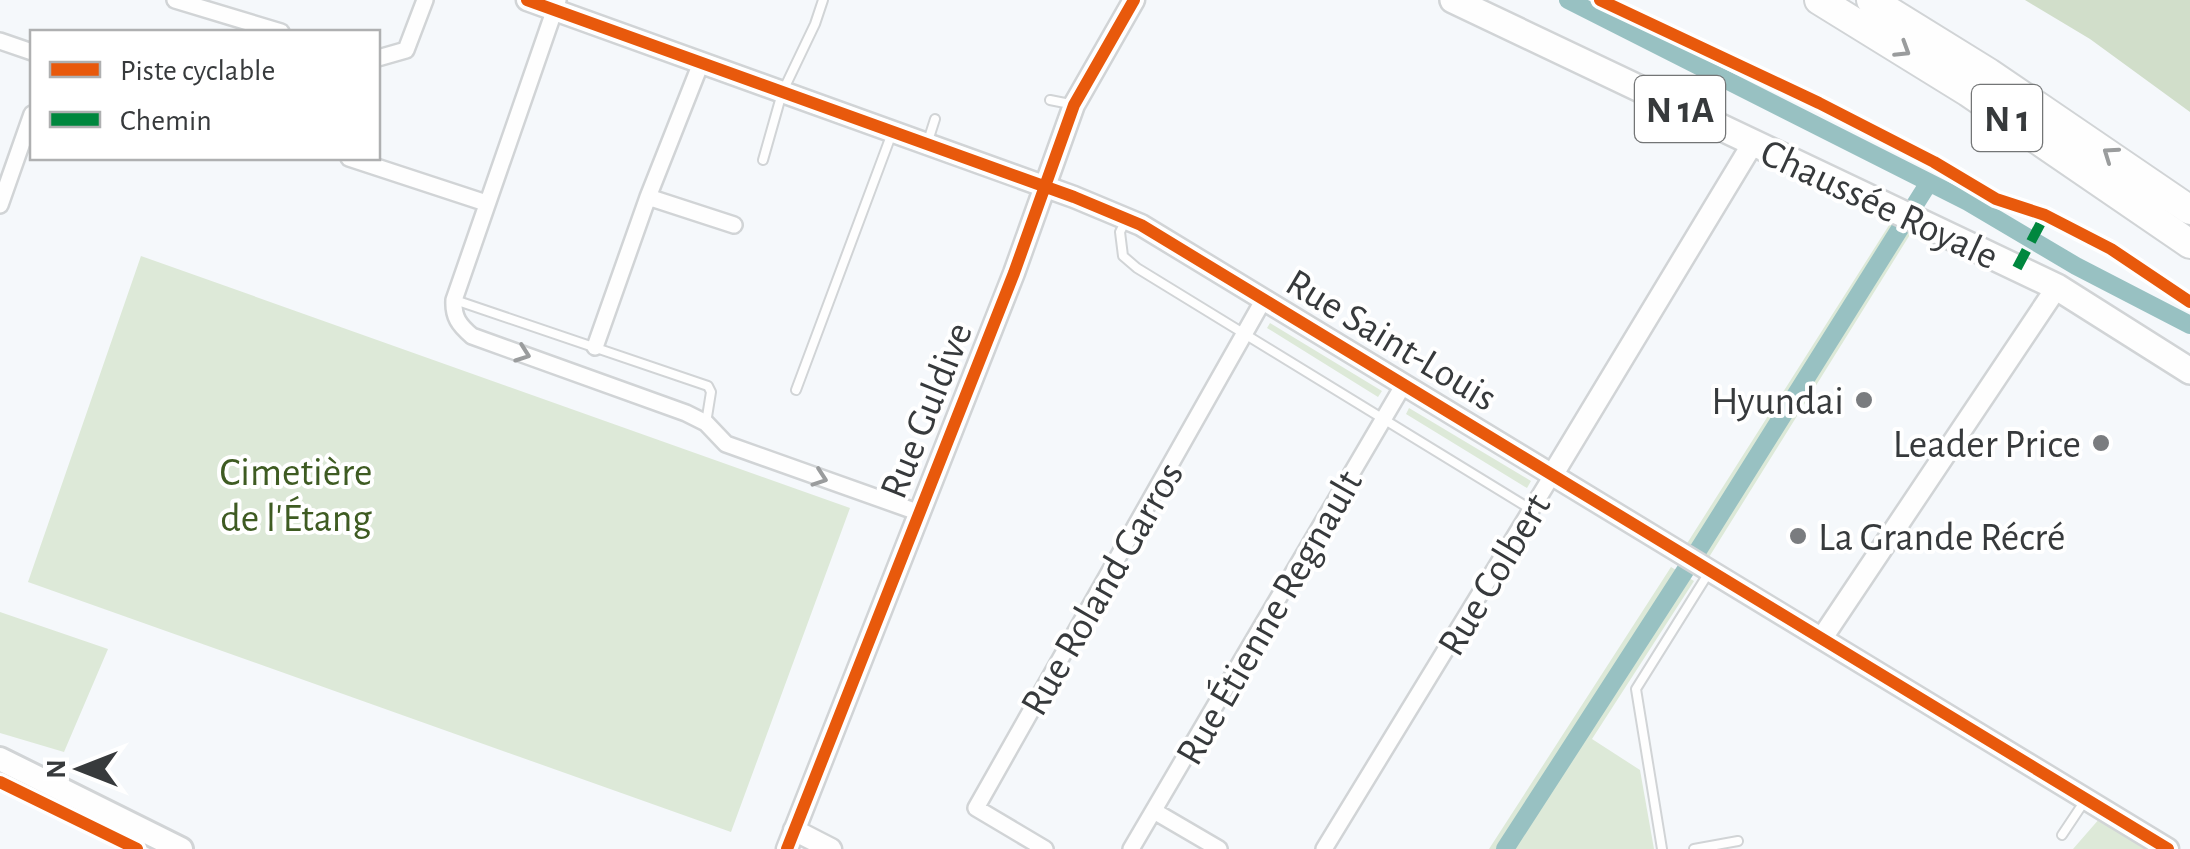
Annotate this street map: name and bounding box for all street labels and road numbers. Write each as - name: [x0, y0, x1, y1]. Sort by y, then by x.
- road number: N 1A: [1635, 76, 1725, 142]
- road number: N 1: [1972, 85, 2042, 151]
- street label: Chaussée Royale: [1754, 132, 2004, 277]
- street label: Rue Saint-Louis: [1279, 262, 1503, 419]
- street label: Rue Guldive: [874, 317, 980, 504]
- street label: Rue Roland Garros: [1014, 456, 1191, 722]
- street label: Rue Étienne Regnault: [1166, 462, 1370, 772]
- street label: Rue Colbert: [1431, 487, 1559, 663]

